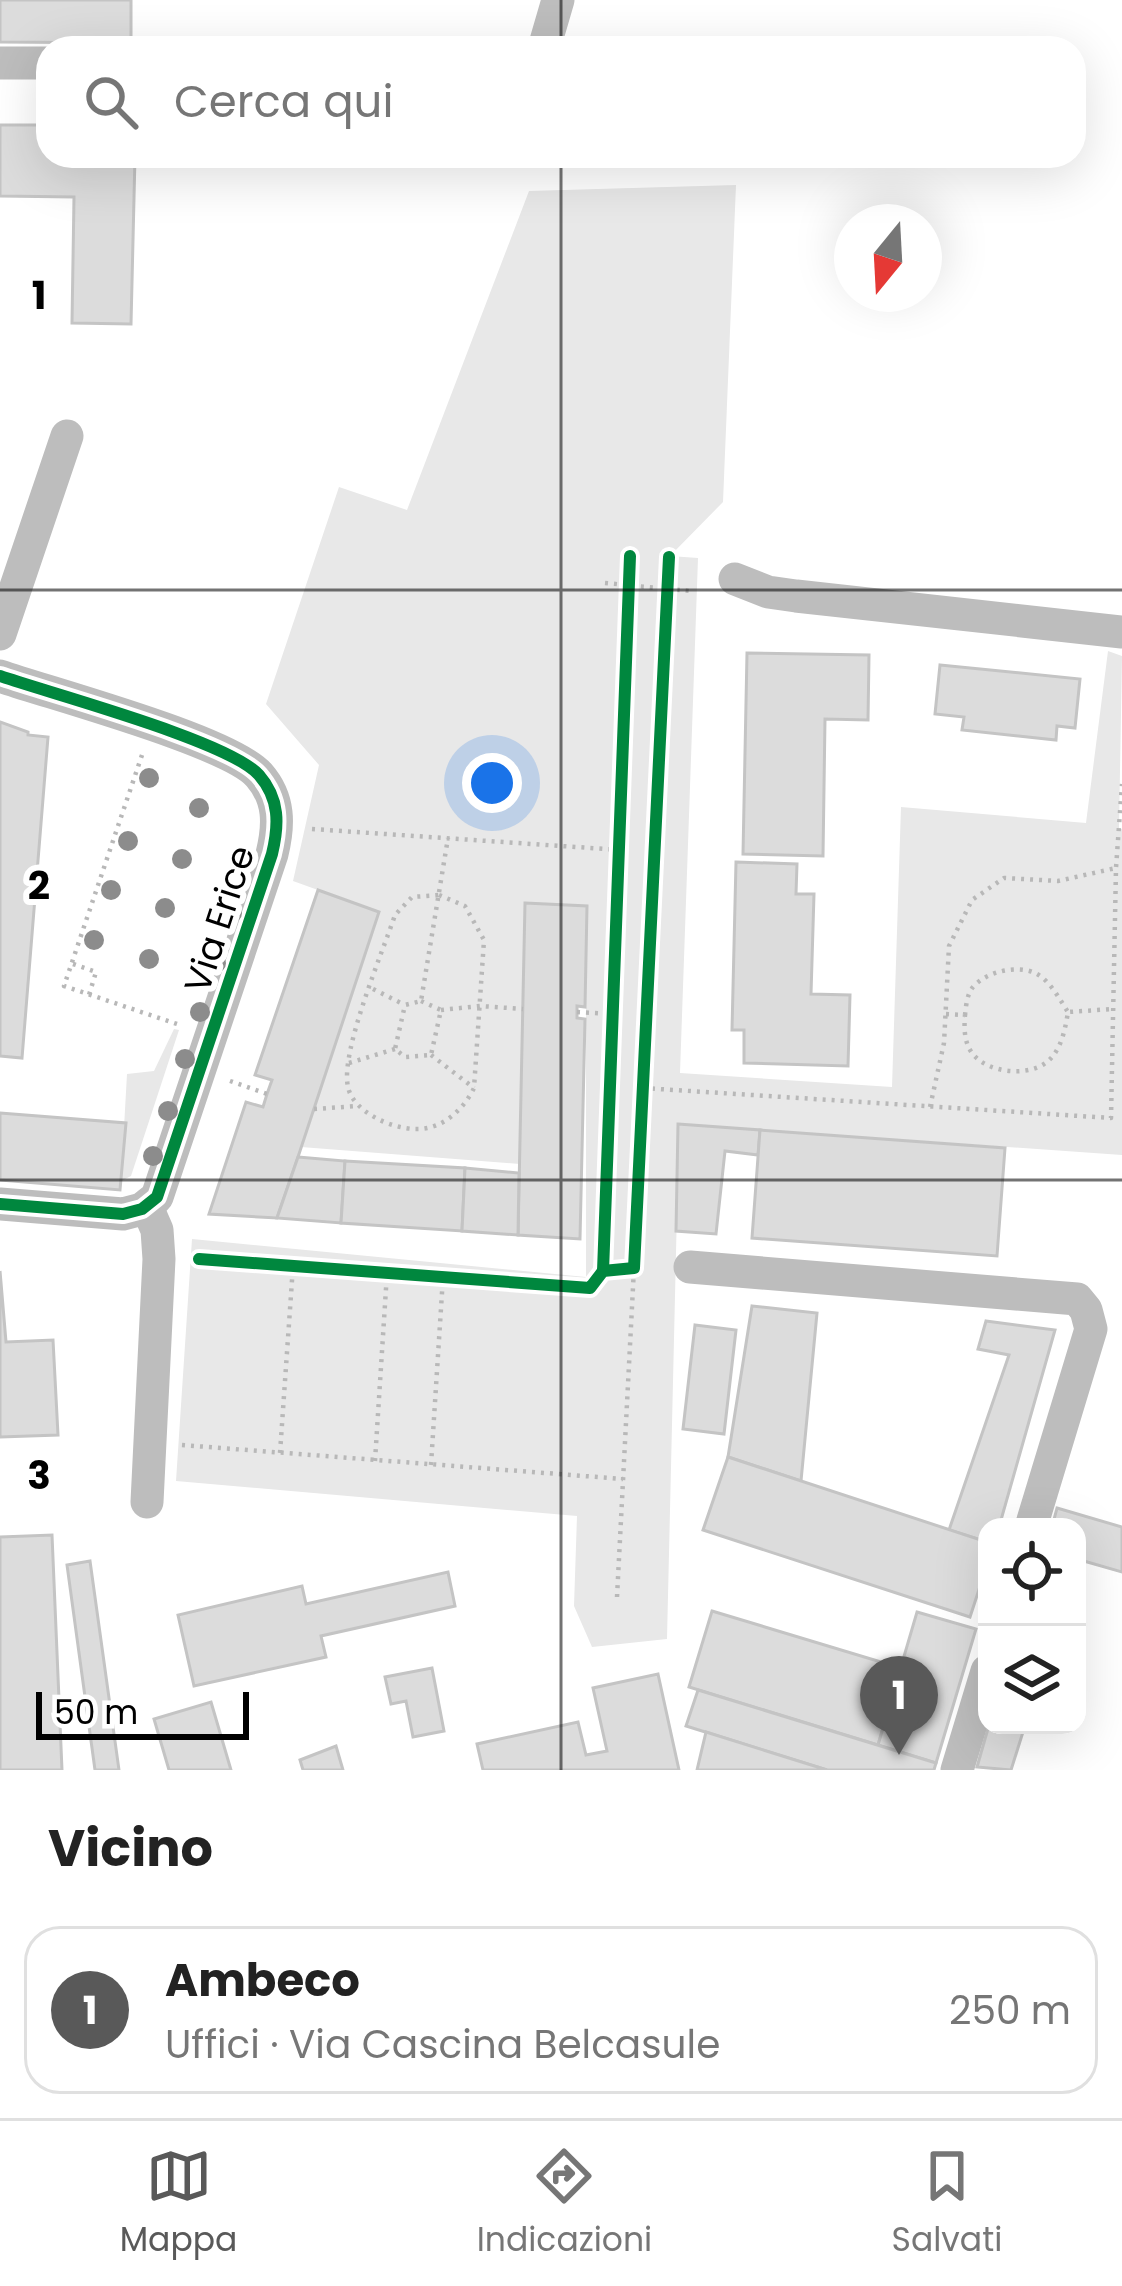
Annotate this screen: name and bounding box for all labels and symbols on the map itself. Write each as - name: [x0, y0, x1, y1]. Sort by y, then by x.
- north arrow: [834, 204, 942, 312]
- text: 1: [32, 268, 46, 323]
- your location: [462, 753, 522, 813]
- street label: Via Erice: [172, 839, 267, 999]
- text: 2: [28, 858, 50, 913]
- text: 3: [27, 1448, 51, 1503]
- pin: 1: [860, 1656, 938, 1755]
- scale bar: [36, 1686, 249, 1739]

